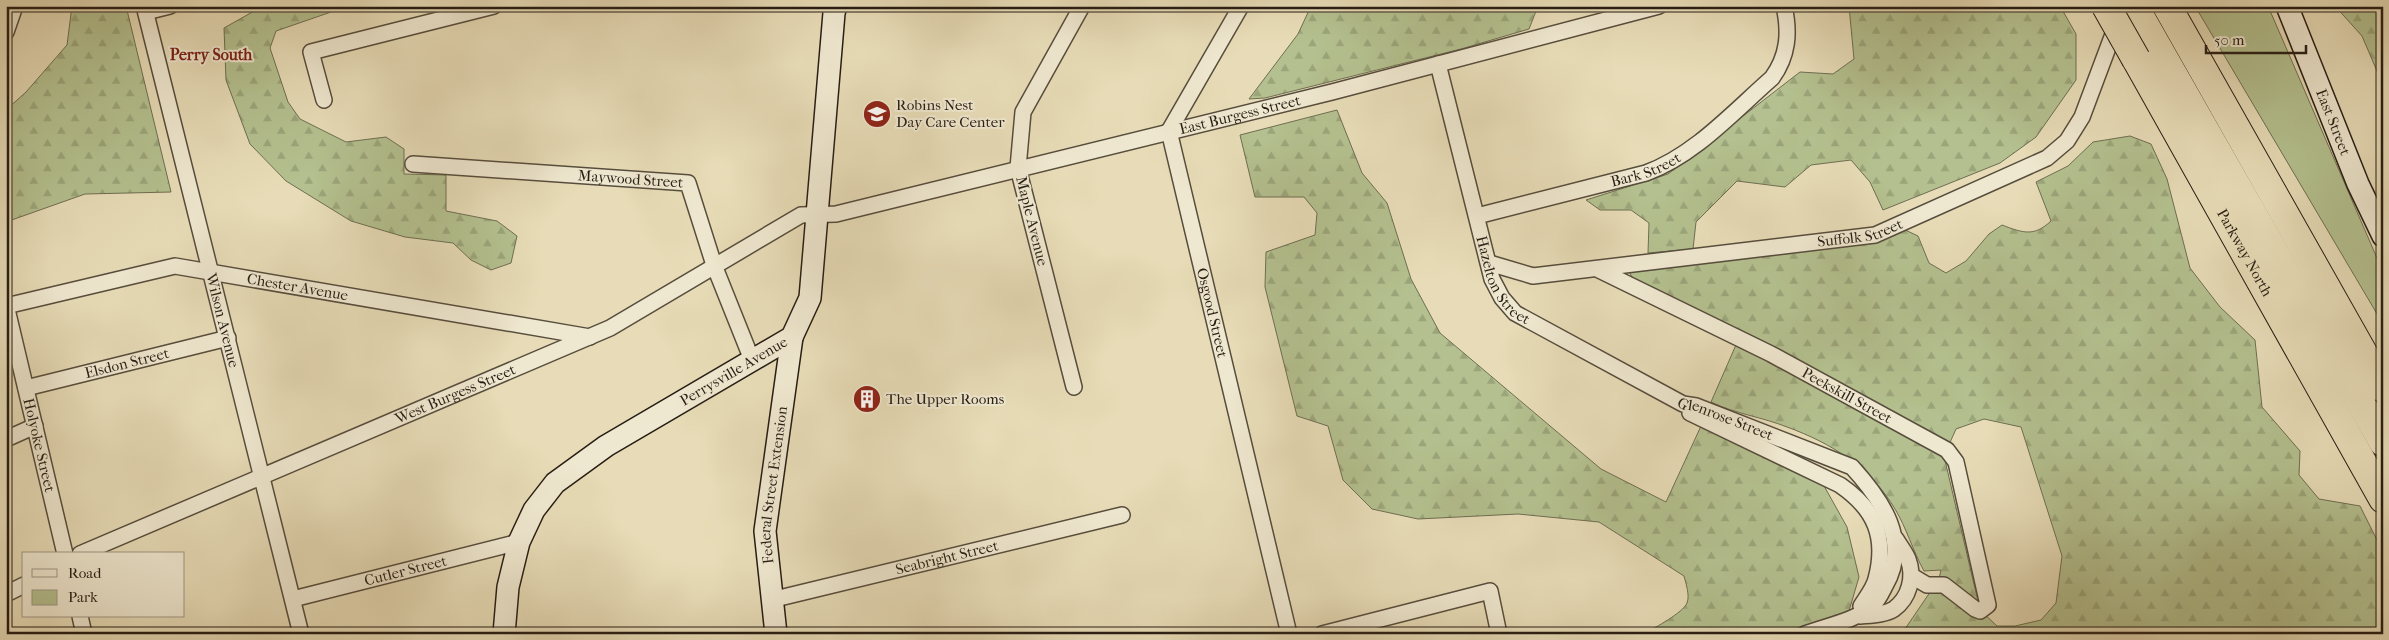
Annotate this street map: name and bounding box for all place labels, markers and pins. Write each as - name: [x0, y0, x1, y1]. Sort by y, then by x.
- place label: Robins Nest Day Care Center: [896, 96, 1005, 131]
- school or university icon: Robins Nest Day Care Center: [862, 99, 892, 129]
- building icon: The Upper Rooms: [852, 384, 882, 414]
- place label: The Upper Rooms: [886, 390, 1005, 408]

